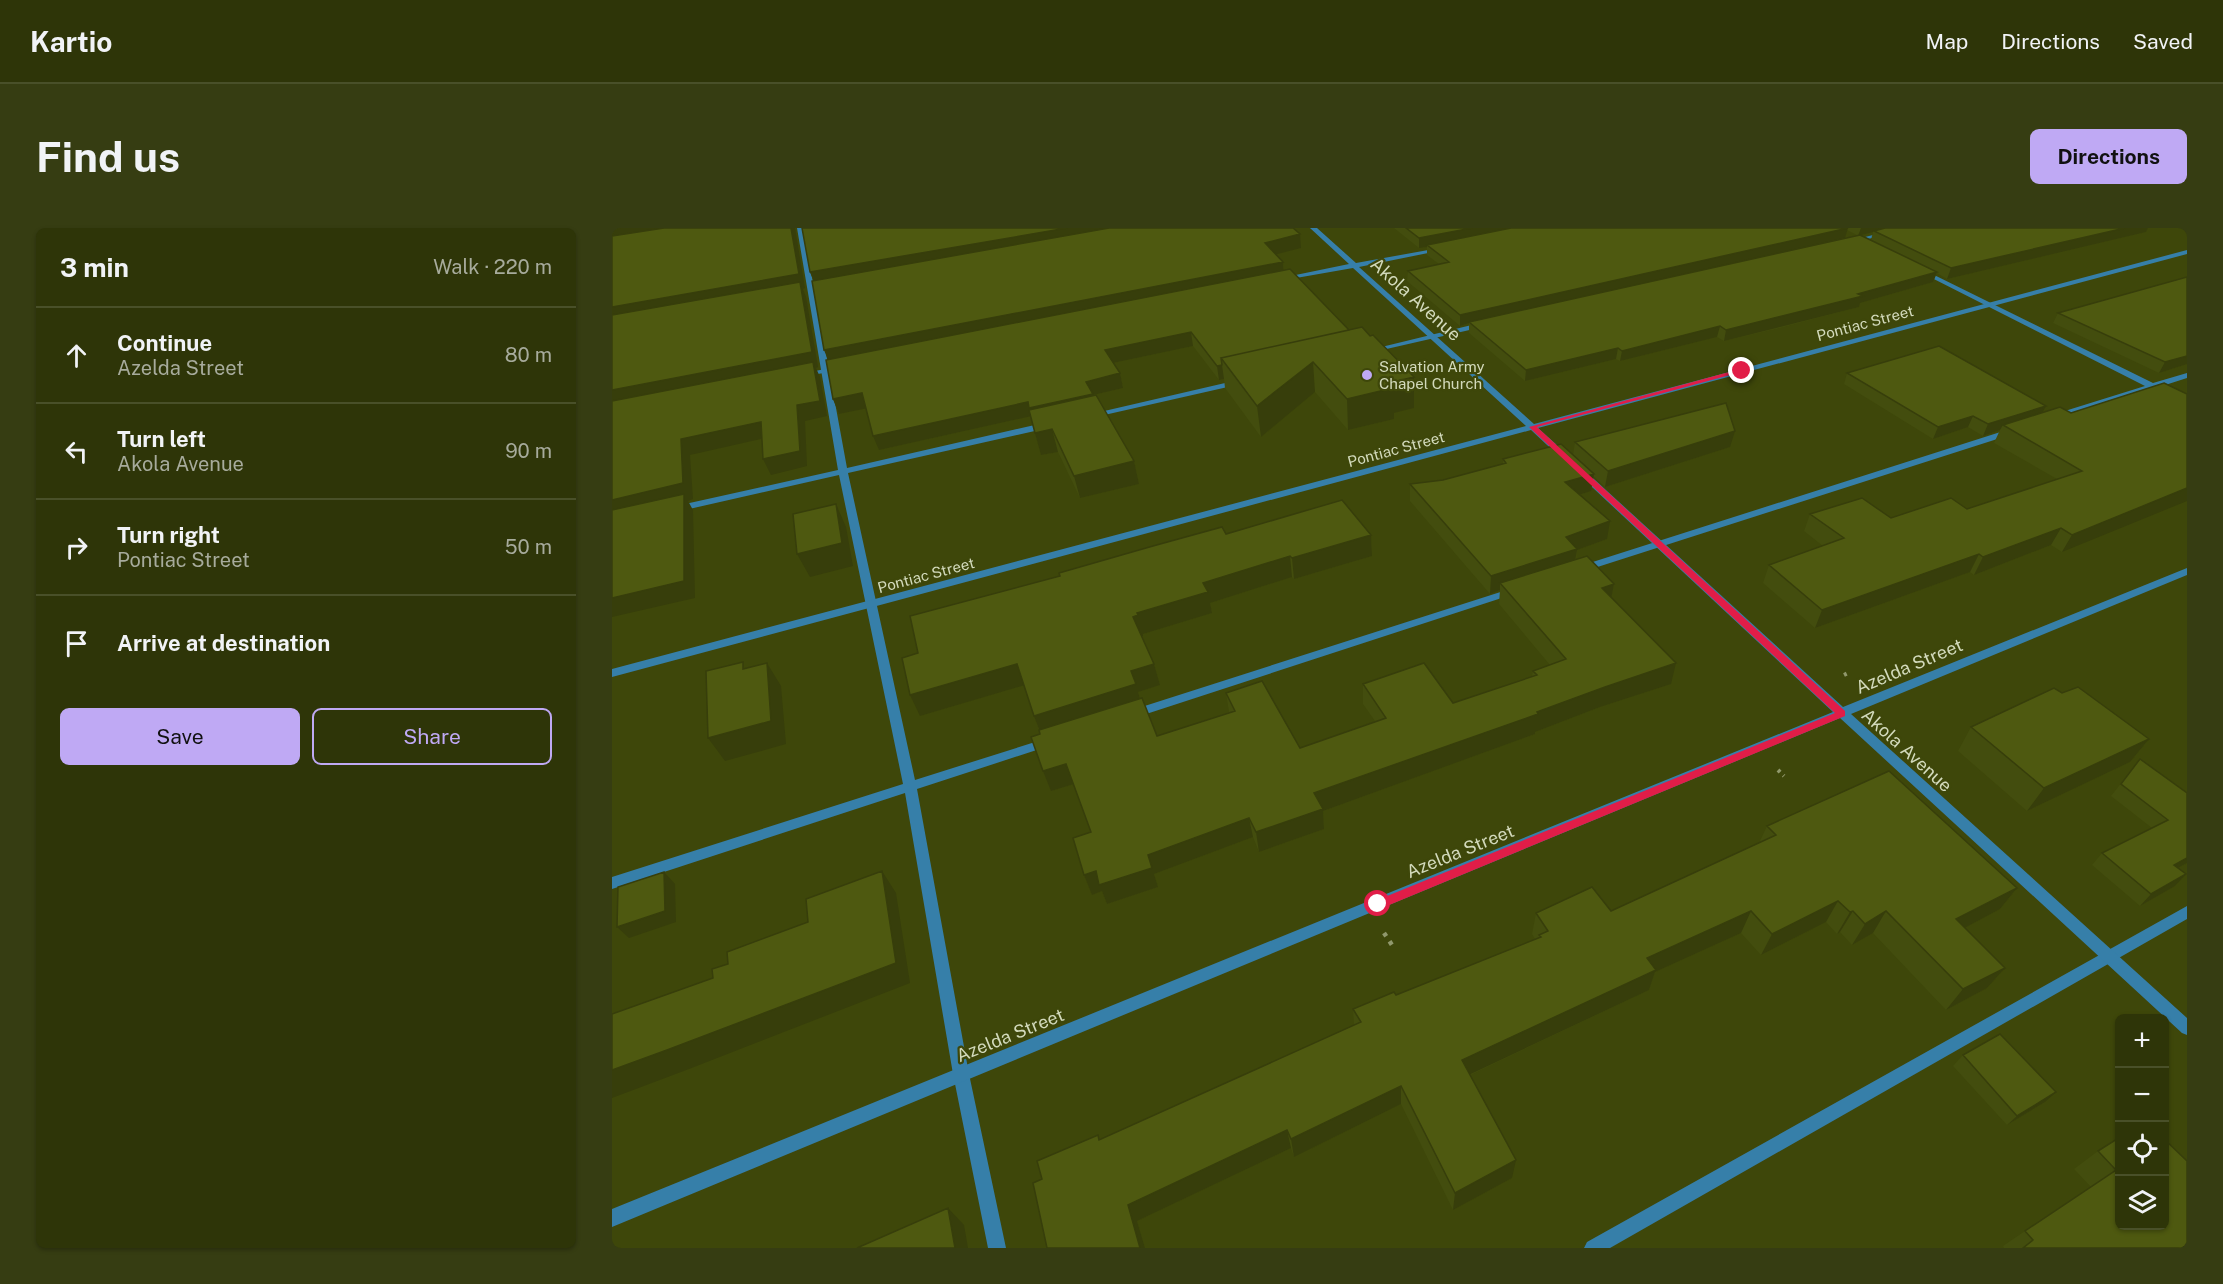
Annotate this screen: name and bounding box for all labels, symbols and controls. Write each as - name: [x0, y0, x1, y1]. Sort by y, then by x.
- text: Kartio: [30, 25, 112, 58]
- text: Map: [1926, 29, 1968, 54]
- text: Directions: [2001, 29, 2100, 54]
- text: Saved: [2133, 29, 2193, 54]
- button: Directions: [2030, 129, 2187, 184]
- text: Find us: [36, 132, 180, 181]
- text: 3 min: [60, 252, 129, 283]
- street label: Akola Avenue: [1367, 253, 1465, 345]
- text: Walk · 220 m: [433, 255, 552, 279]
- street label: Pontiac Street: [1815, 302, 1915, 344]
- text: Continue: [117, 330, 212, 356]
- icon: ahead: [60, 339, 93, 372]
- text: 80 m: [505, 343, 552, 367]
- text: Azelda Street: [117, 356, 244, 380]
- route end: [1728, 357, 1754, 383]
- place label: Salvation Army Chapel Church: [1379, 358, 1485, 392]
- marker: Salvation Army Chapel Church: [1360, 368, 1374, 382]
- text: Turn left: [117, 426, 206, 452]
- street label: Pontiac Street: [1346, 428, 1446, 470]
- icon: left: [60, 435, 93, 468]
- text: 90 m: [505, 439, 552, 463]
- text: Akola Avenue: [117, 452, 244, 476]
- text: Turn right: [117, 522, 220, 548]
- icon: right: [60, 531, 93, 564]
- text: 50 m: [505, 535, 552, 559]
- text: Pontiac Street: [117, 548, 250, 572]
- street label: Pontiac Street: [876, 554, 976, 596]
- icon: arrive: [60, 627, 93, 660]
- text: Arrive at destination: [117, 630, 330, 656]
- street label: Azelda Street: [1852, 634, 1966, 698]
- street label: Akola Avenue: [1858, 704, 1956, 796]
- button: Save: [60, 708, 300, 765]
- button: Share: [312, 708, 552, 765]
- street label: Azelda Street: [1403, 820, 1517, 882]
- route start: [1364, 890, 1390, 916]
- street label: Azelda Street: [953, 1004, 1067, 1066]
- map controls: [2115, 1014, 2169, 1230]
- button: +: [2115, 1014, 2169, 1068]
- button: −: [2115, 1068, 2169, 1122]
- button: locate: [2115, 1122, 2169, 1176]
- button: layers: [2115, 1176, 2169, 1230]

